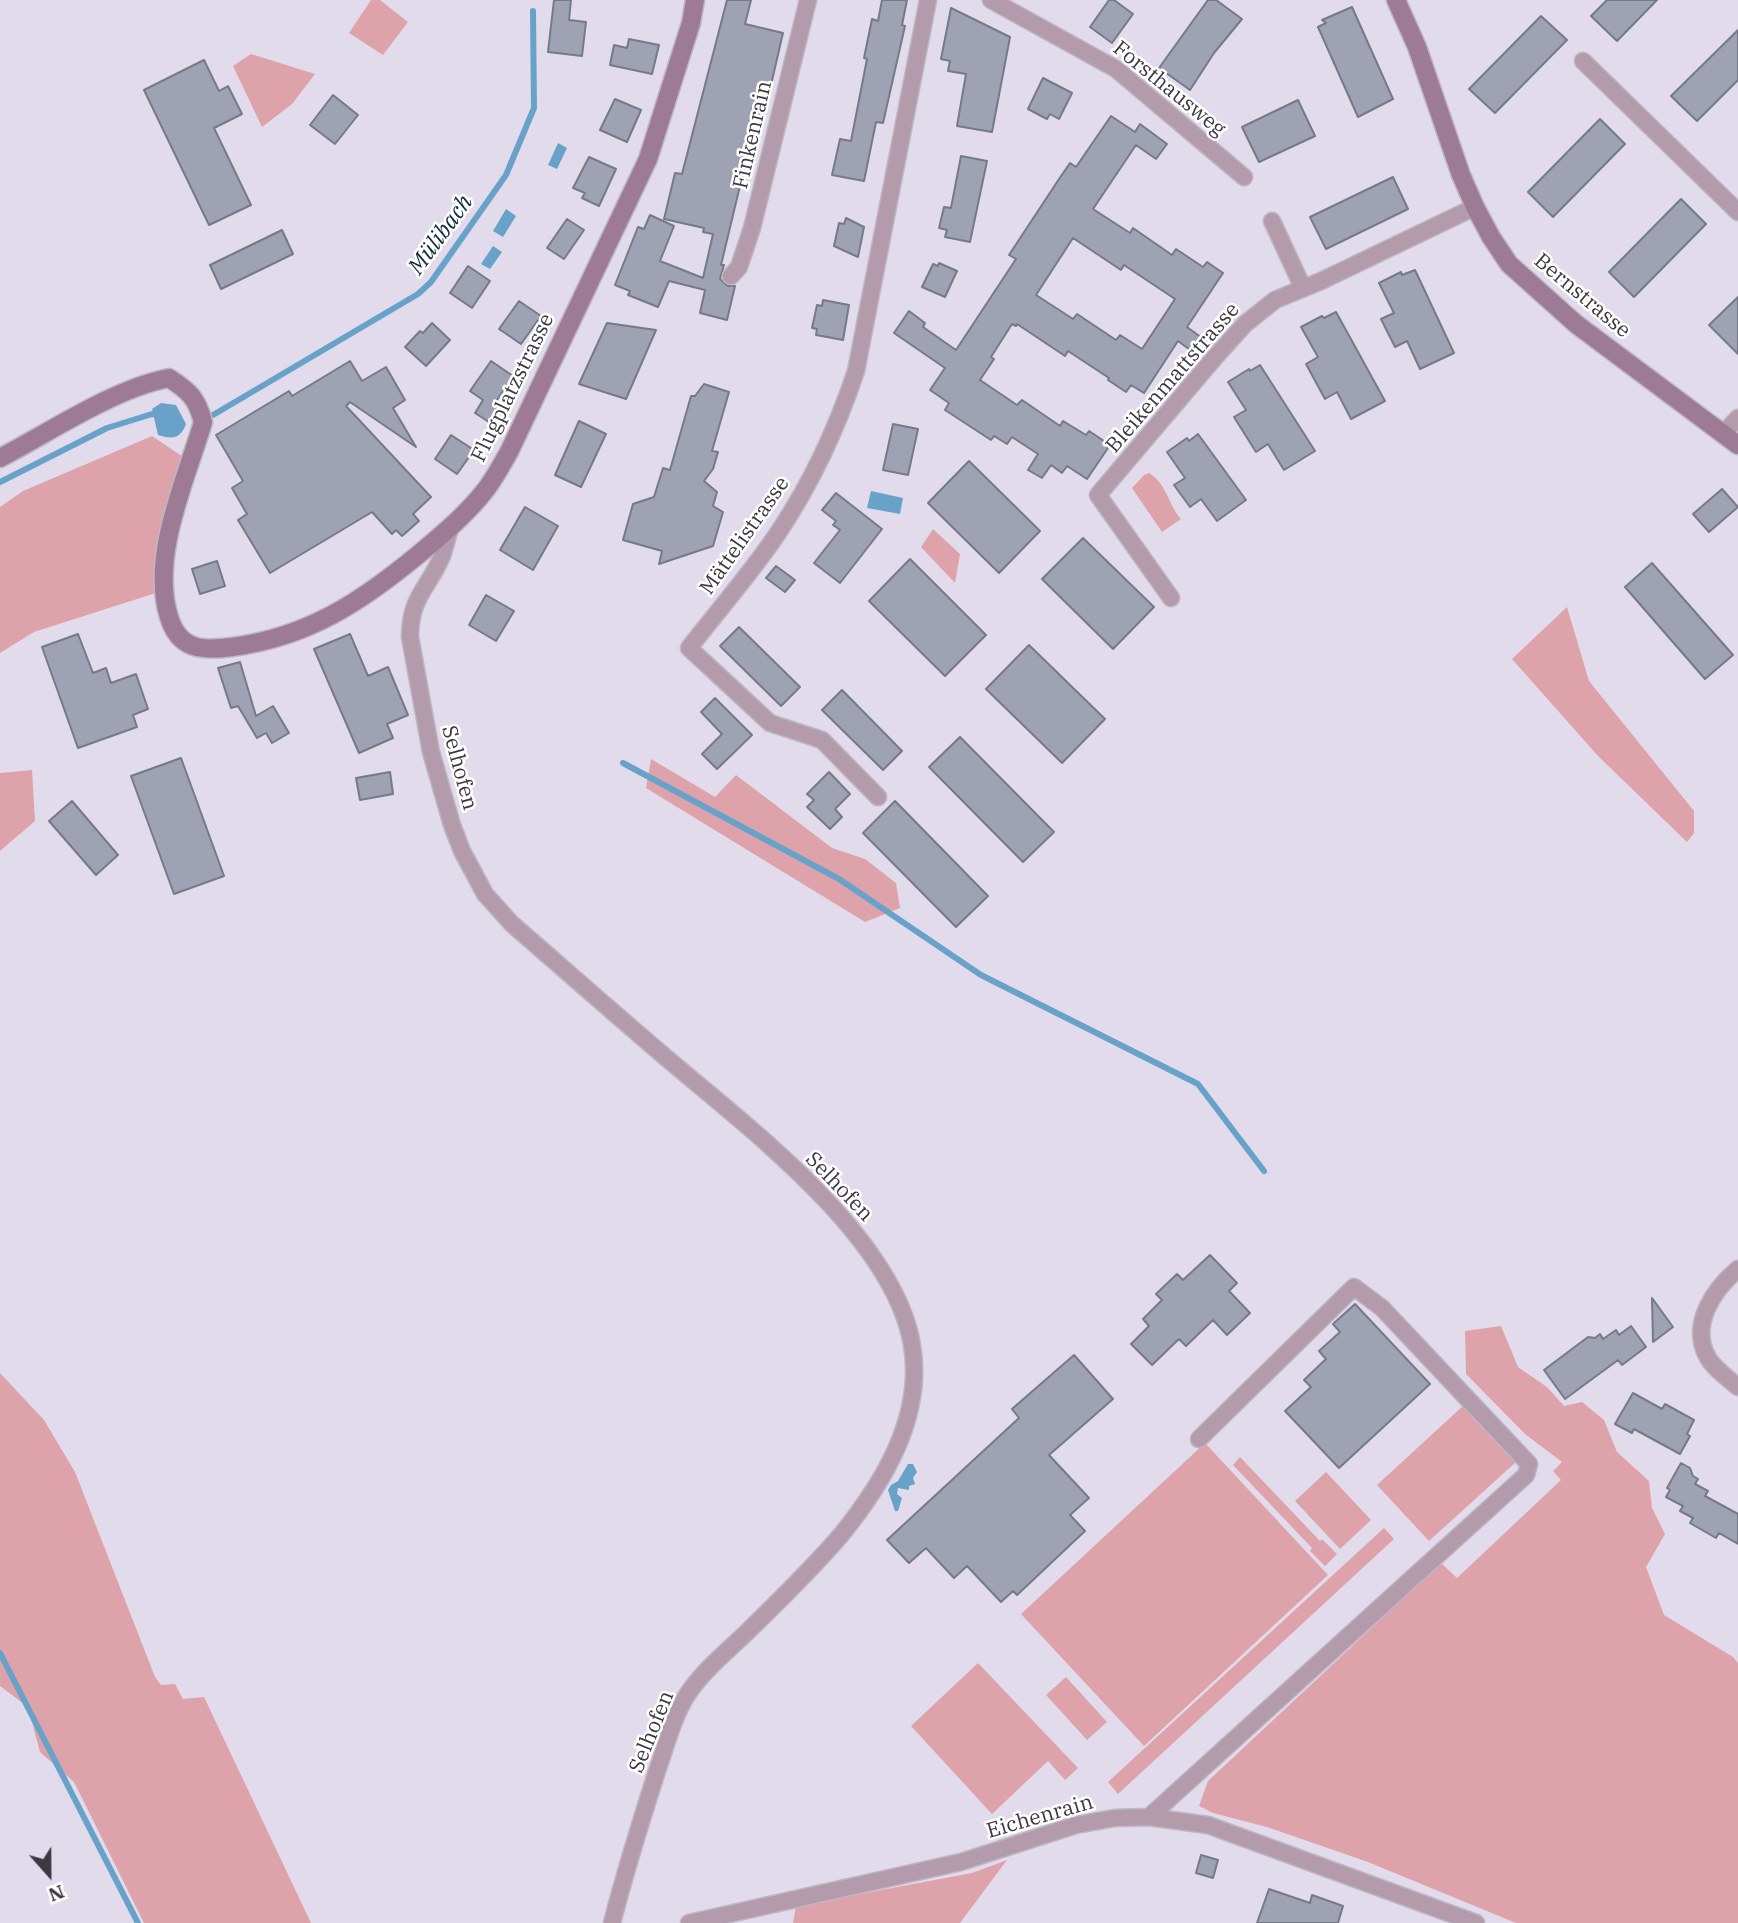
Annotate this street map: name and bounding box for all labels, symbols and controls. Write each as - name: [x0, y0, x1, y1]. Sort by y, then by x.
- street label: Forsthausweg: [1108, 36, 1230, 142]
- street label: Finkenrain: [728, 79, 778, 191]
- water label: Mülibach: [403, 190, 479, 280]
- street label: Bernstrasse: [1529, 248, 1635, 344]
- street label: Bleikenmattstrasse: [1101, 298, 1245, 458]
- street label: Flugplatzstrasse: [466, 310, 560, 466]
- street label: Mättelistrasse: [695, 472, 795, 600]
- street label: Selhofen: [436, 723, 482, 813]
- street label: Selhofen: [800, 1147, 878, 1227]
- street label: Selhofen: [624, 1687, 680, 1777]
- street label: Eichenrain: [984, 1790, 1096, 1844]
- north arrow: [14, 1839, 84, 1909]
- text: N: [45, 1880, 68, 1908]

